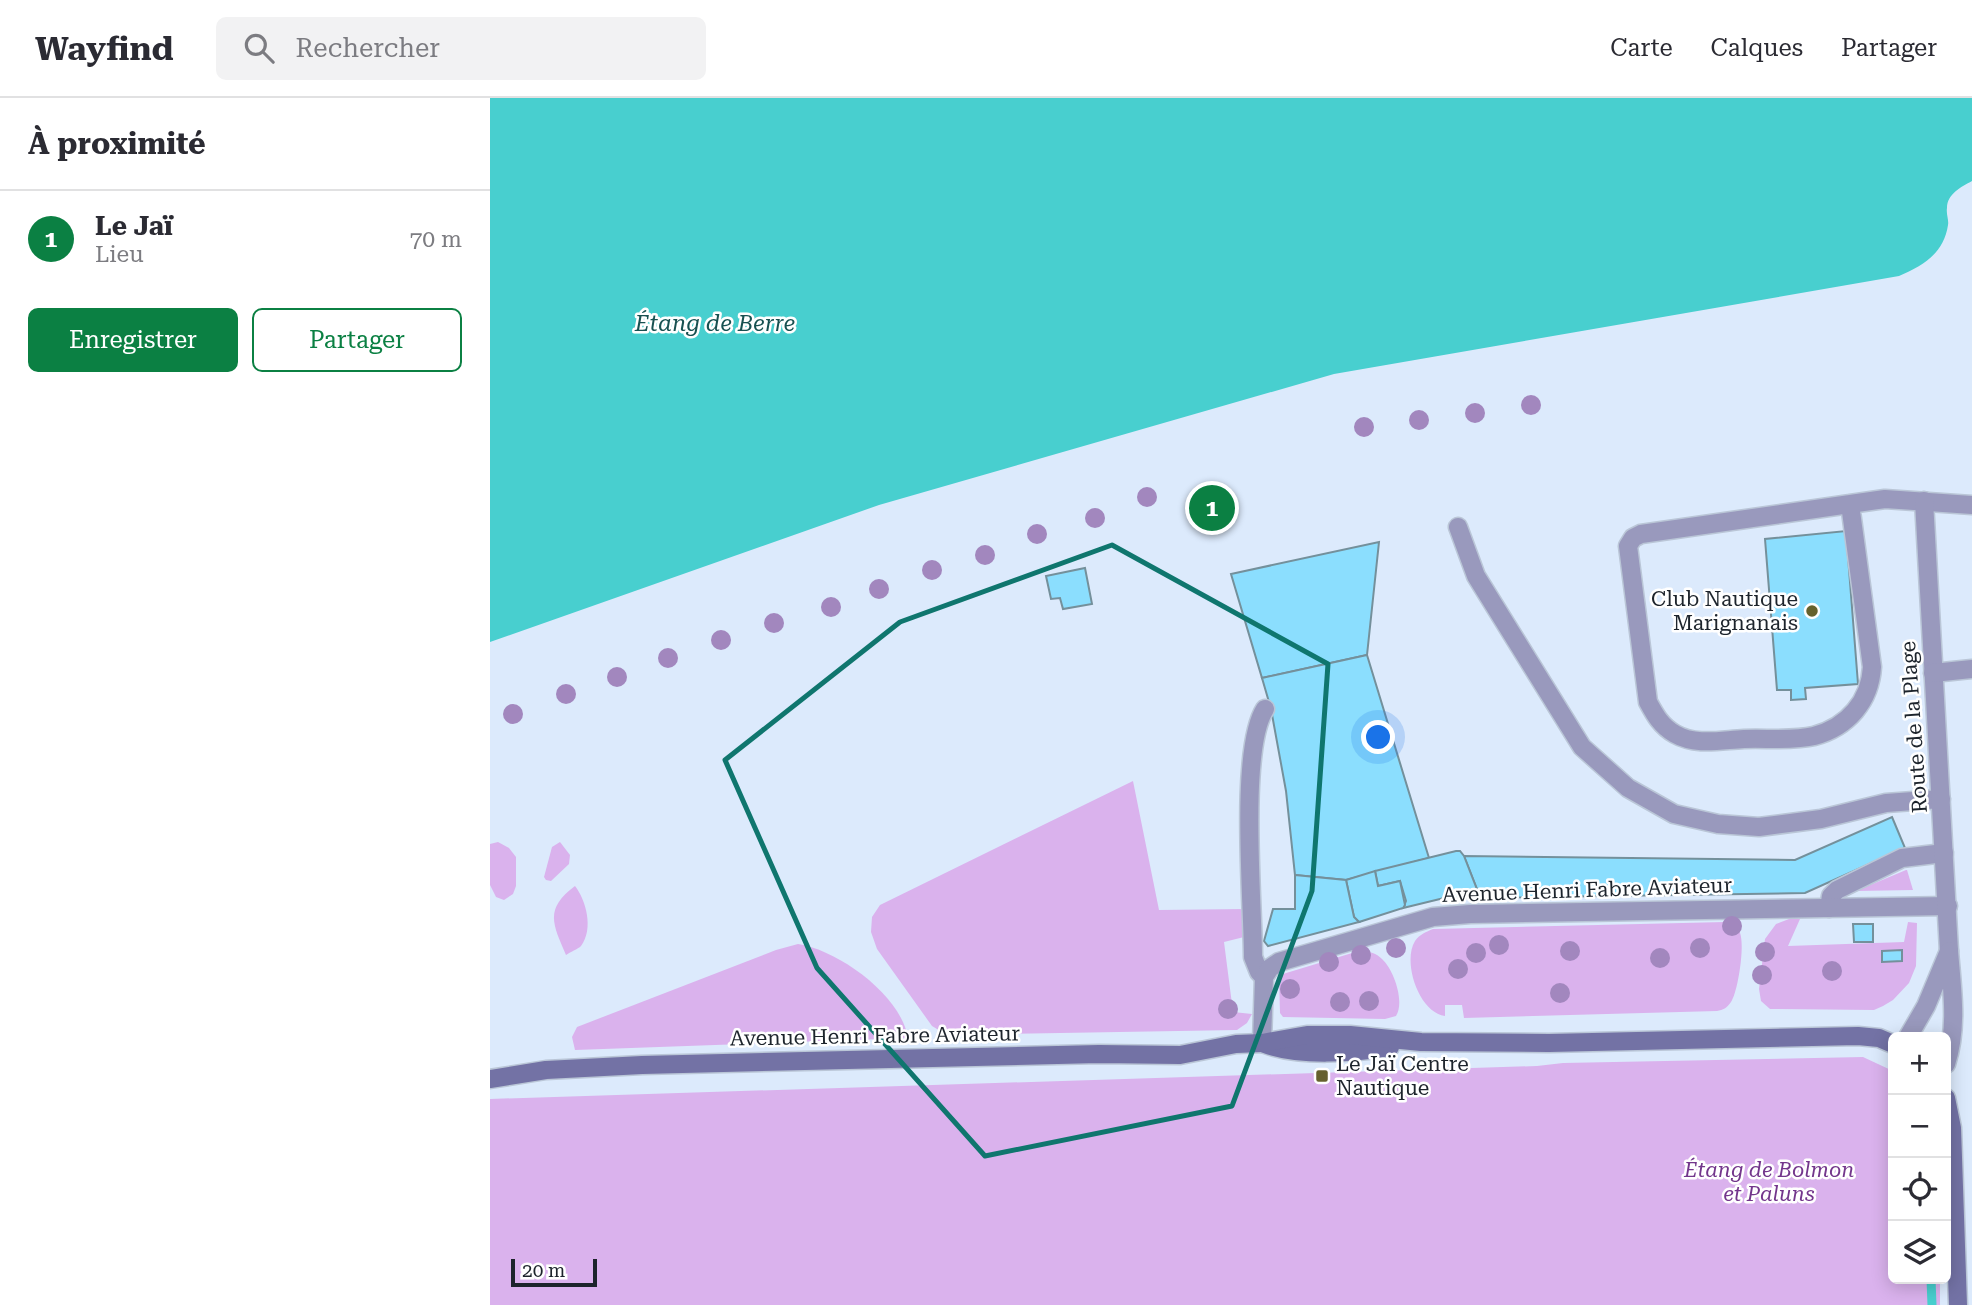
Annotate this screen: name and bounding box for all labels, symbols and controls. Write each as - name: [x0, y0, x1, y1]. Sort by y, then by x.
- search box: [216, 17, 706, 80]
- text: Wayfind: [35, 29, 174, 68]
- icon: search: [240, 29, 278, 67]
- text: Rechercher: [296, 33, 440, 63]
- text: Carte: [1610, 34, 1673, 62]
- text: Calques: [1711, 34, 1803, 62]
- text: Partager: [1841, 34, 1937, 62]
- text: À proximité: [28, 126, 206, 161]
- text: Le Jaï: [95, 211, 173, 241]
- text: 1: [45, 226, 57, 253]
- text: 70 m: [409, 226, 462, 253]
- text: Lieu: [95, 241, 144, 268]
- button: Enregistrer: [28, 308, 238, 372]
- button: Partager: [252, 308, 462, 372]
- water label: Étang de Berre: [634, 310, 795, 337]
- pin: 1: [1189, 482, 1235, 534]
- place label: Club Nautique Marignanais: [1651, 587, 1798, 635]
- marker: Club Nautique Marignanais: [1804, 603, 1820, 619]
- street label: Route de la Plage: [1896, 640, 1932, 814]
- your location: [1361, 720, 1395, 754]
- street label: Avenue Henri Fabre Aviateur: [1442, 873, 1733, 907]
- street label: Avenue Henri Fabre Aviateur: [730, 1021, 1021, 1051]
- map controls: [1888, 1032, 1951, 1284]
- button: +: [1888, 1032, 1951, 1095]
- place label: Le Jaï Centre Nautique: [1336, 1052, 1469, 1100]
- marker: Le Jaï Centre Nautique: [1314, 1068, 1330, 1084]
- button: −: [1888, 1095, 1951, 1158]
- park label: Étang de Bolmon et Paluns: [1683, 1157, 1854, 1206]
- button: locate: [1888, 1158, 1951, 1221]
- button: layers: [1888, 1221, 1951, 1284]
- scale bar: [511, 1256, 597, 1288]
- text: 20 m: [522, 1259, 565, 1282]

